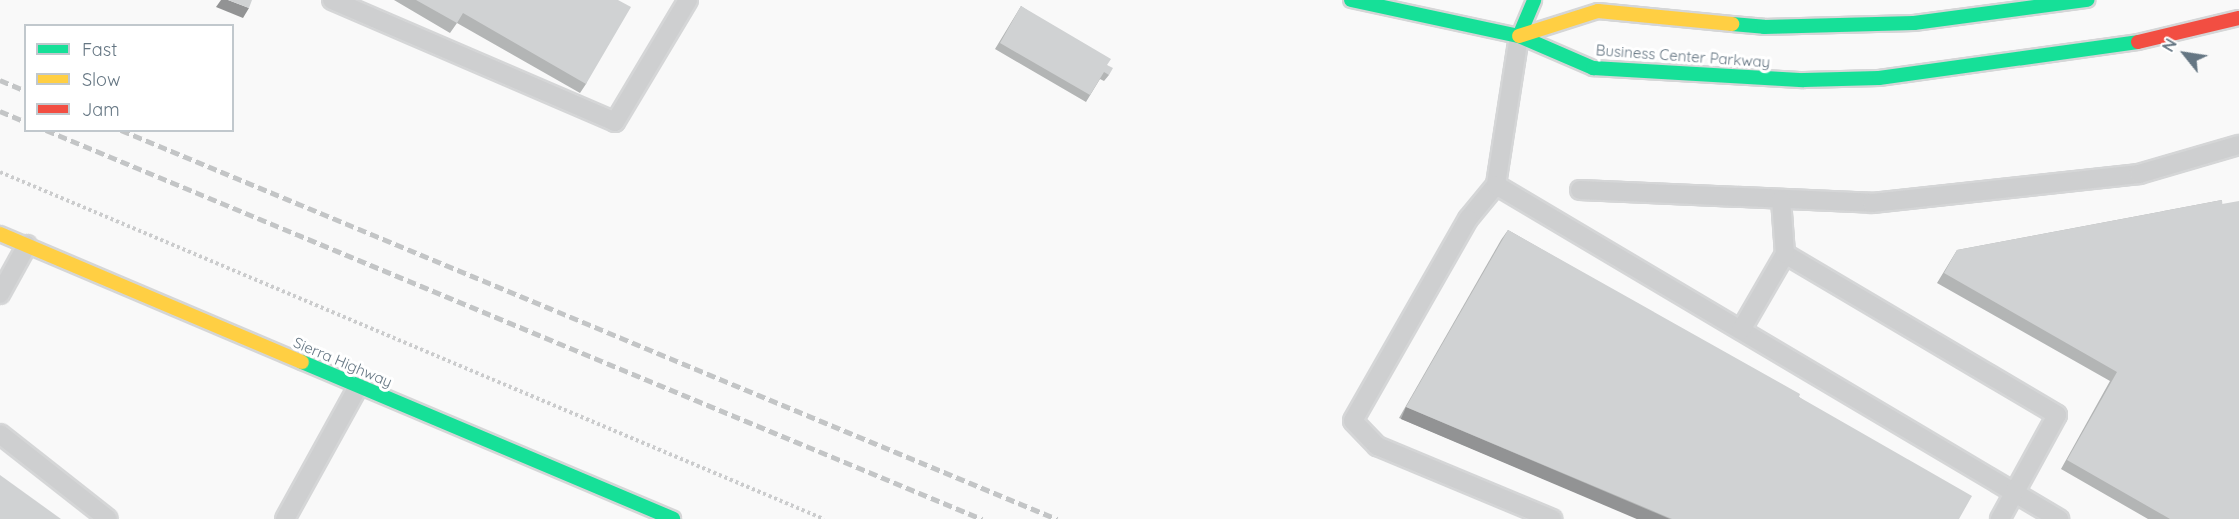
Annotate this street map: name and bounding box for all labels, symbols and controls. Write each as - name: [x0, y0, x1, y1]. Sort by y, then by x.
- legend: [24, 24, 234, 132]
- north arrow: [2155, 24, 2215, 84]
- text: N: [2158, 35, 2181, 55]
- text: Fast: [82, 38, 117, 61]
- street label: Business Center Parkway: [1595, 41, 1771, 71]
- text: Slow: [82, 68, 120, 91]
- text: Jam: [82, 98, 120, 121]
- street label: Sierra Highway: [291, 333, 395, 391]

